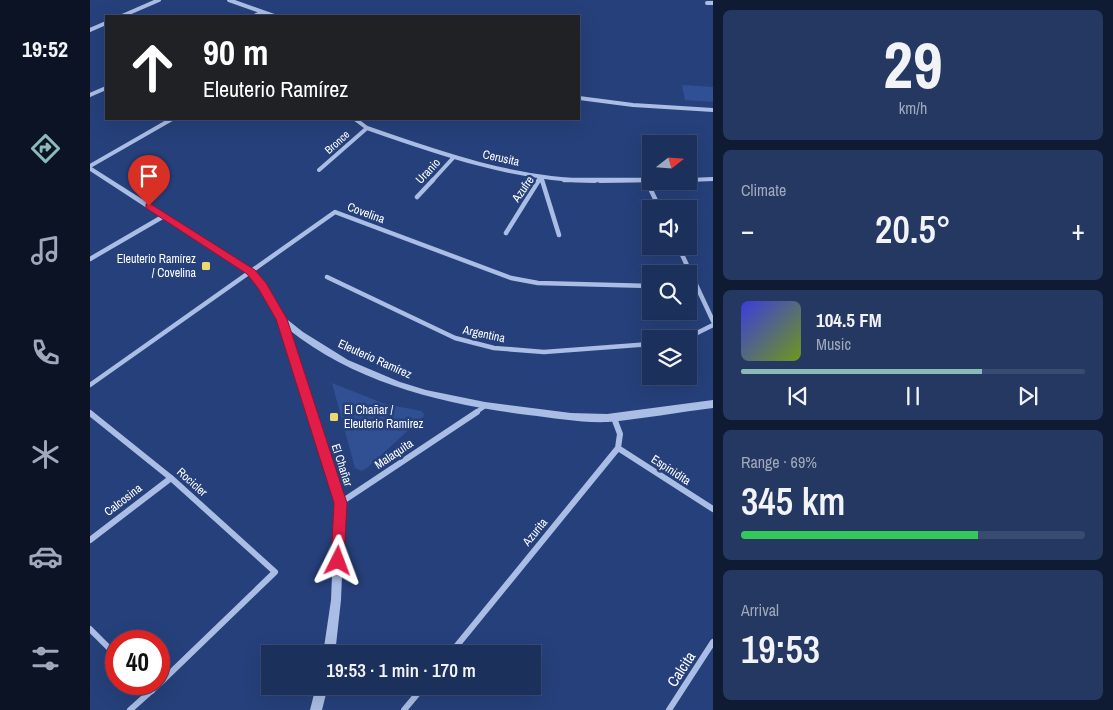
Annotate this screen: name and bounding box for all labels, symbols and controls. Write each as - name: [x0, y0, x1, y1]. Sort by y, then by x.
- text: 29: [883, 21, 943, 108]
- text: 90 m: [203, 29, 268, 76]
- text: 19:52: [22, 34, 68, 64]
- icon: ahead: [120, 35, 185, 100]
- text: Eleuterio Ramírez: [203, 74, 348, 104]
- text: km/h: [899, 97, 927, 119]
- street label: Bronce: [322, 127, 352, 157]
- icon: directions: [28, 131, 63, 166]
- north arrow: [642, 135, 698, 190]
- map controls: [642, 135, 697, 385]
- street label: Cerusita: [481, 146, 521, 170]
- pin: [128, 155, 170, 206]
- street label: Uranio: [412, 155, 444, 187]
- icon: arrive: [135, 162, 163, 190]
- street label: Azufre: [508, 173, 538, 206]
- text: Climate: [741, 179, 786, 201]
- street label: Covelina: [345, 199, 387, 227]
- button: sound: [642, 200, 697, 255]
- text: 20.5°: [875, 204, 951, 255]
- text: −: [741, 211, 754, 249]
- text: +: [1072, 211, 1085, 249]
- icon: music: [28, 233, 63, 268]
- place label: Eleuterio Ramírez / Covelina: [117, 251, 197, 281]
- marker: Eleuterio Ramírez / Covelina: [200, 260, 212, 272]
- button: search: [642, 265, 697, 320]
- text: 104.5 FM: [816, 307, 882, 333]
- street label: Argentina: [460, 322, 507, 346]
- button: layers: [642, 330, 697, 385]
- text: Music: [816, 333, 851, 355]
- icon: phone: [28, 335, 63, 370]
- street label: Eleuterio Ramírez: [336, 336, 415, 382]
- icon: previous: [784, 382, 812, 410]
- icon: pause: [899, 382, 927, 410]
- icon: next: [1014, 382, 1042, 410]
- place label: El Chañar / Eleuterio Ramirez: [344, 402, 423, 432]
- marker: El Chañar / Eleuterio Ramirez: [328, 411, 340, 423]
- street label: Malaquita: [372, 435, 417, 473]
- icon: climate: [28, 437, 63, 472]
- street label: El Chañar: [328, 442, 357, 489]
- street label: Espinidita: [648, 451, 694, 489]
- text: Range · 69%: [741, 451, 817, 473]
- street label: Rocicler: [173, 464, 211, 500]
- text: 345 km: [741, 476, 845, 527]
- street label: Calcosina: [101, 480, 146, 520]
- street label: Azurita: [518, 514, 551, 550]
- position arrow: [311, 534, 363, 586]
- icon: car: [28, 539, 63, 574]
- text: Arrival: [741, 599, 779, 621]
- text: 19:53: [741, 624, 820, 675]
- speed limit sign: 40: [105, 630, 170, 695]
- icon: filters: [28, 641, 63, 676]
- street label: Calcita: [662, 647, 700, 691]
- text: 19:53 · 1 min · 170 m: [326, 657, 476, 683]

